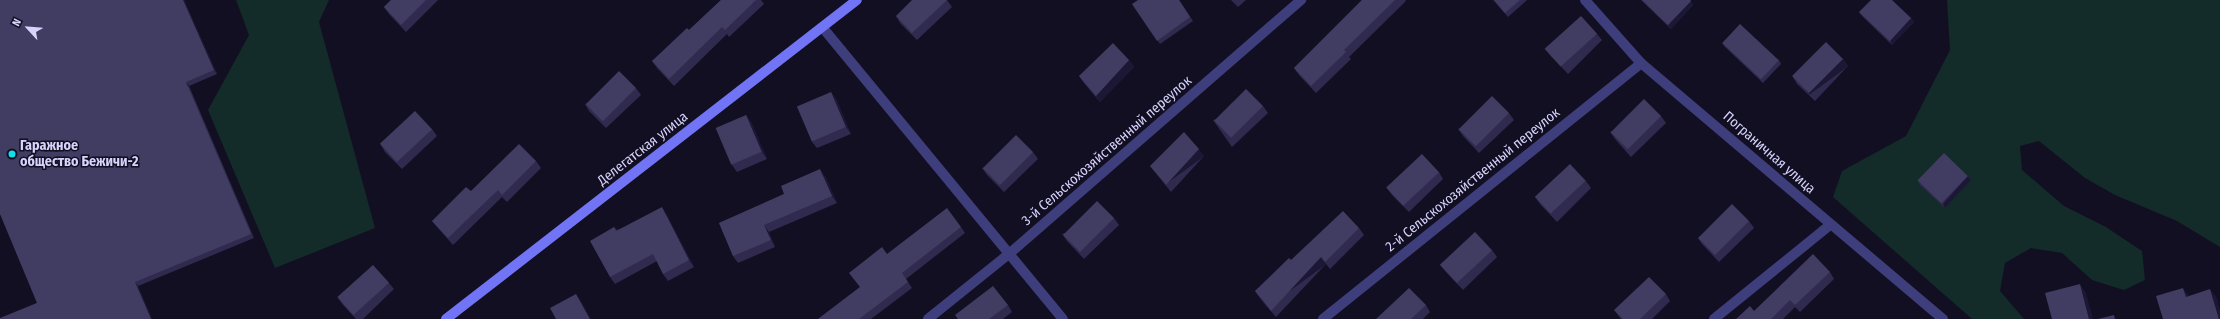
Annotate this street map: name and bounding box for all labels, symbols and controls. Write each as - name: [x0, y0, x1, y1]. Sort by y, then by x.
- north arrow: [8, 8, 48, 48]
- text: N: [9, 17, 24, 28]
- street label: 3-й Сельскохозяйственный переулок: [1019, 73, 1195, 229]
- street label: 2-й Сельскохозяйственный переулок: [1383, 104, 1563, 256]
- street label: Пограничная улица: [1719, 108, 1819, 198]
- street label: Делегатская улица: [594, 109, 692, 189]
- place label: Гаражное общество Бежичи-2: [20, 138, 138, 170]
- marker: Гаражное общество Бежичи-2: [7, 149, 17, 159]

